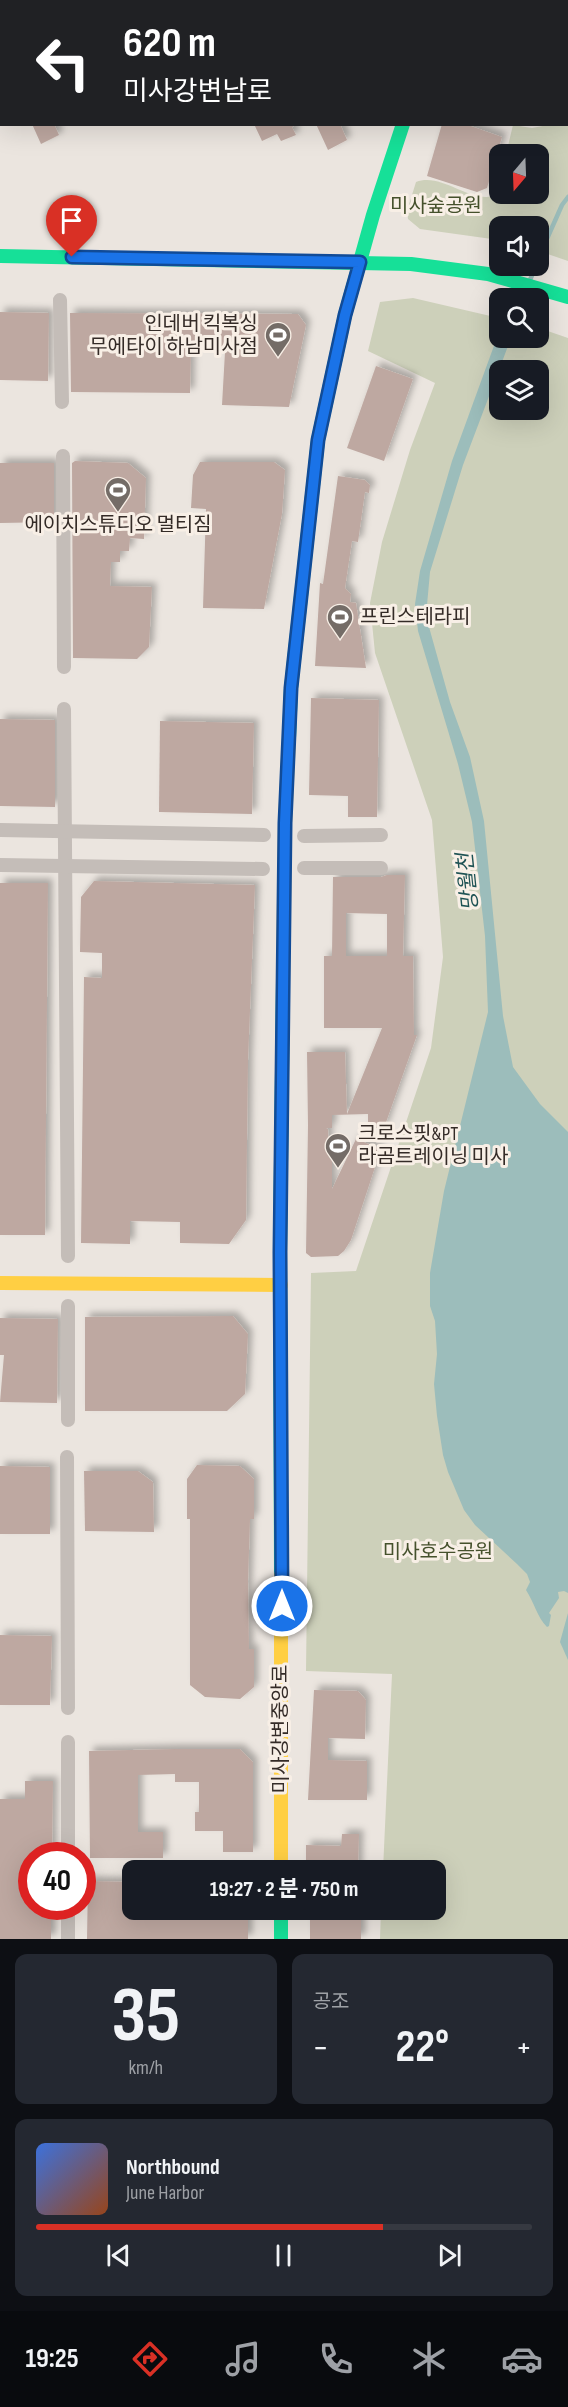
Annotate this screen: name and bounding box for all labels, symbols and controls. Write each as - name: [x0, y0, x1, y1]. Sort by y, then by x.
- text: 620 m: [123, 18, 216, 69]
- icon: left: [24, 24, 102, 102]
- text: 미사강변남로: [123, 76, 272, 108]
- north arrow: [489, 144, 549, 204]
- map controls: [489, 144, 549, 420]
- park label: 미사숲공원: [390, 194, 482, 218]
- pin: [46, 195, 97, 257]
- icon: arrive: [55, 204, 88, 237]
- button: sound: [489, 216, 549, 276]
- button: search: [489, 288, 549, 348]
- place label: 인데버 킥복싱 무에타이 하남미사점: [89, 312, 258, 359]
- sports icon: 인데버 킥복싱 무에타이 하남미사점: [263, 320, 293, 358]
- button: layers: [489, 360, 549, 420]
- sports icon: 에이치스튜디오 멀티짐: [103, 475, 133, 513]
- place label: 에이치스튜디오 멀티짐: [24, 513, 212, 537]
- sports icon: 프린스테라피: [325, 602, 355, 640]
- place label: 프린스테라피: [360, 605, 470, 629]
- water label: 망월천: [452, 849, 483, 912]
- place label: 크로스핏&PT 라곰트레이닝 미사: [358, 1122, 508, 1169]
- sports icon: 크로스핏&PT 라곰트레이닝 미사: [323, 1131, 353, 1169]
- park label: 미사호수공원: [383, 1540, 493, 1564]
- position arrow: [250, 1574, 314, 1638]
- street label: 미사강변중앙로: [269, 1665, 293, 1793]
- speed limit sign: 40: [18, 1842, 96, 1920]
- text: 19:27 · 2 분 · 750 m: [210, 1876, 358, 1903]
- text: 35: [111, 1970, 180, 2063]
- text: 공조: [313, 1990, 349, 2014]
- text: 22°: [395, 2020, 449, 2075]
- text: −: [313, 2028, 329, 2068]
- text: +: [516, 2028, 532, 2068]
- text: km/h: [128, 2056, 163, 2080]
- text: Northbound: [126, 2154, 220, 2181]
- text: June Harbor: [126, 2181, 204, 2205]
- icon: previous: [102, 2239, 135, 2272]
- icon: pause: [267, 2239, 300, 2272]
- icon: next: [433, 2239, 466, 2272]
- icon: directions: [129, 2338, 171, 2380]
- icon: music: [222, 2338, 264, 2380]
- icon: phone: [315, 2338, 357, 2380]
- icon: climate: [408, 2338, 450, 2380]
- icon: car: [501, 2338, 543, 2380]
- text: 19:25: [25, 2343, 79, 2375]

